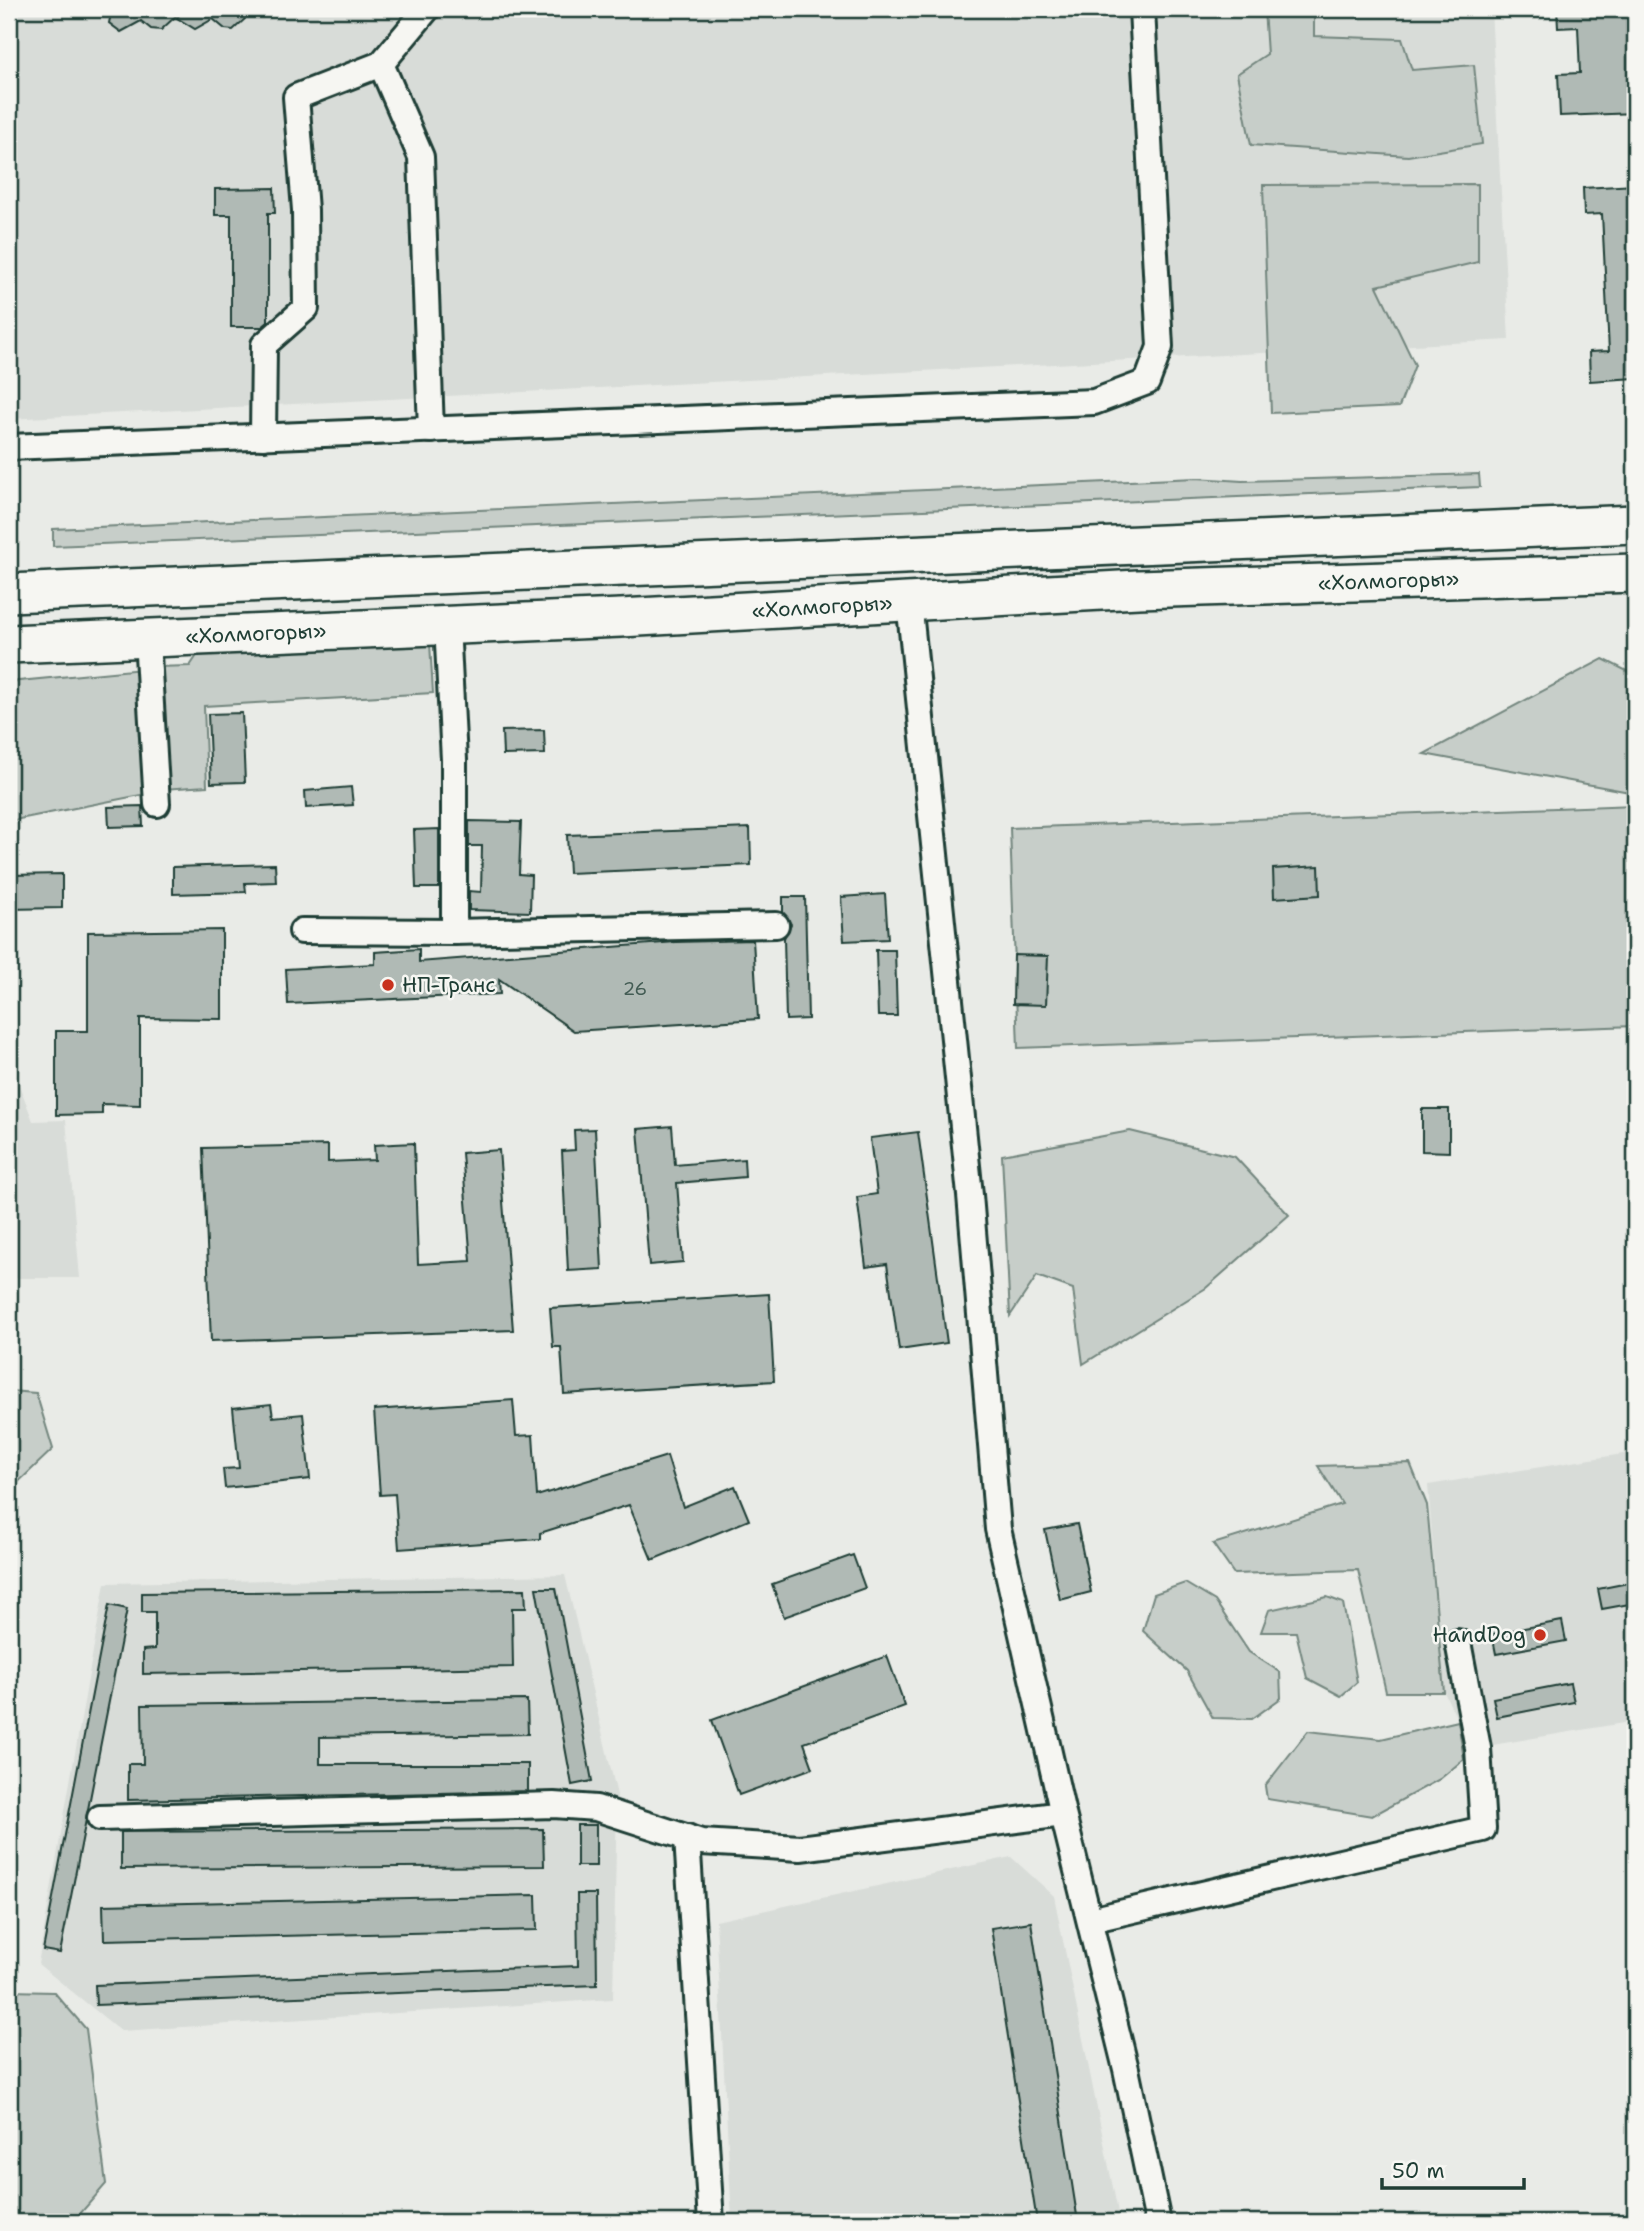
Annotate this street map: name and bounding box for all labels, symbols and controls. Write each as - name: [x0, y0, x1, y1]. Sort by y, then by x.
- street label: «Холмогоры»: [1318, 565, 1459, 597]
- street label: «Холмогоры»: [751, 589, 893, 625]
- street label: «Холмогоры»: [185, 617, 327, 650]
- place label: НП-Транс: [402, 971, 496, 999]
- marker: НП-Транс: [380, 977, 396, 993]
- house number: 26: [623, 977, 647, 1001]
- place label: HandDog: [1432, 1621, 1526, 1649]
- marker: HandDog: [1532, 1627, 1548, 1643]
- scale bar: [1382, 2147, 1523, 2191]
- text: 50 m: [1392, 2157, 1445, 2185]

